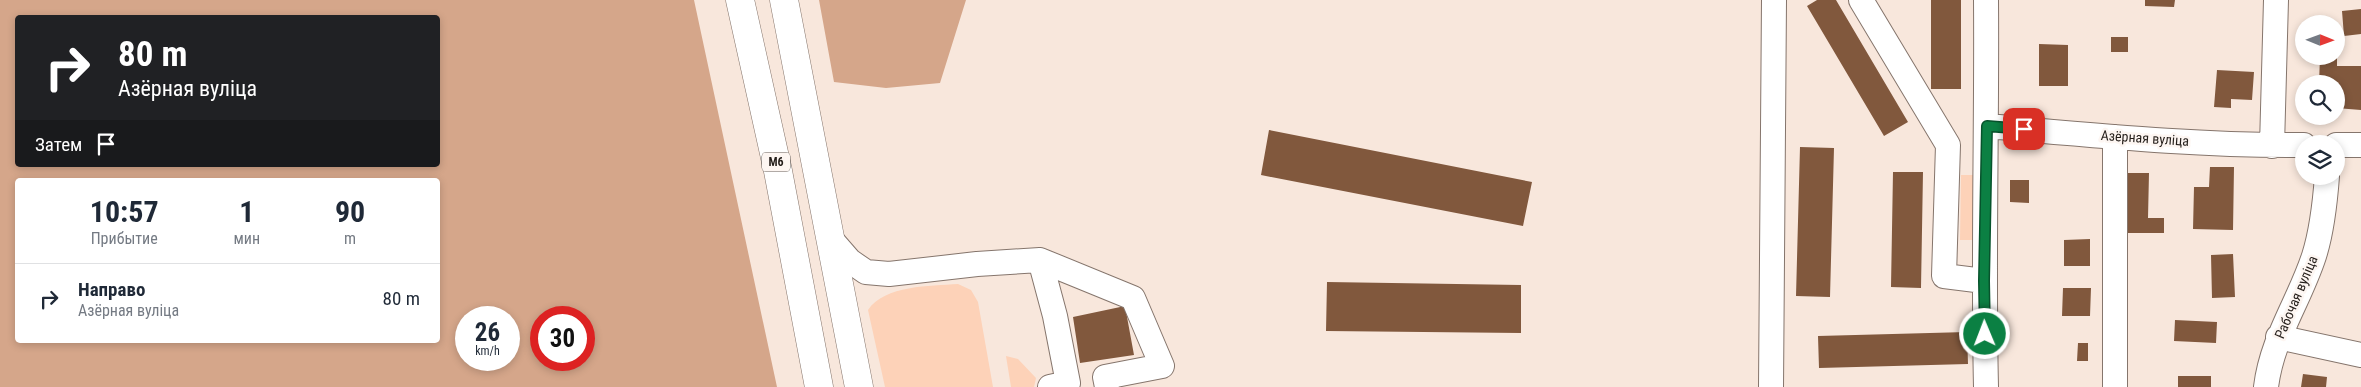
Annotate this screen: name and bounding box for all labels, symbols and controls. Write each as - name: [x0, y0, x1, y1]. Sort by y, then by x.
- north arrow: [2295, 15, 2345, 65]
- map controls: [2295, 15, 2345, 185]
- text: 80 m: [118, 34, 187, 75]
- icon: right: [35, 35, 100, 100]
- button: search: [2295, 75, 2345, 125]
- text: Азёрная вуліца: [118, 76, 257, 101]
- pin: [2003, 108, 2045, 150]
- icon: arrive: [2010, 115, 2038, 143]
- street label: Азёрная вуліца: [2100, 127, 2190, 149]
- icon: arrive: [92, 130, 120, 158]
- text: Затем: [35, 133, 82, 156]
- button: layers: [2295, 135, 2345, 185]
- road number: М6: [762, 152, 790, 172]
- text: 10:57: [90, 194, 159, 229]
- text: 1: [239, 194, 254, 229]
- text: 90: [335, 194, 365, 229]
- text: Прибытие: [91, 229, 158, 248]
- text: мин: [233, 229, 260, 248]
- text: m: [344, 229, 356, 248]
- street label: Рабочая вуліца: [2271, 253, 2321, 341]
- text: Направо: [78, 278, 145, 301]
- icon: right: [35, 285, 63, 313]
- text: 80 m: [383, 287, 420, 310]
- text: Азёрная вуліца: [78, 301, 179, 320]
- speed limit sign: 30: [530, 306, 595, 371]
- position arrow: [1958, 307, 2010, 359]
- text: 26: [475, 318, 500, 347]
- text: km/h: [475, 344, 500, 358]

